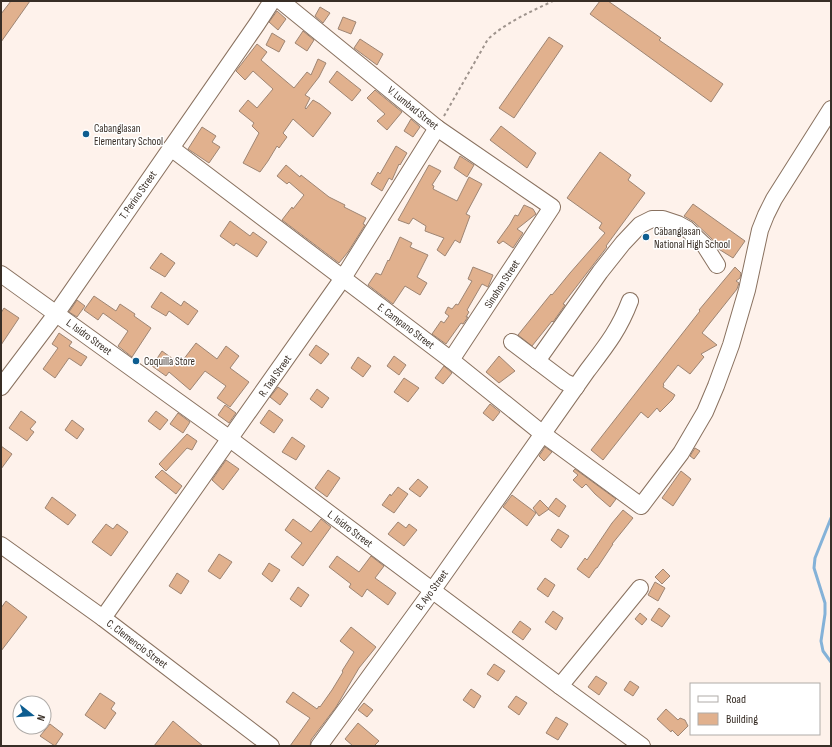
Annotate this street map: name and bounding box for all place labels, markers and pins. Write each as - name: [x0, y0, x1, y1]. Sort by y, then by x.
- place label: Cabanglasan Elementary School: [94, 122, 163, 148]
- marker: Cabanglasan Elementary School: [81, 129, 91, 139]
- place label: Cabanglasan National High School: [654, 225, 730, 251]
- marker: Cabanglasan National High School: [641, 232, 651, 242]
- place label: Coquilla Store: [144, 355, 195, 368]
- marker: Coquilla Store: [131, 356, 141, 366]

